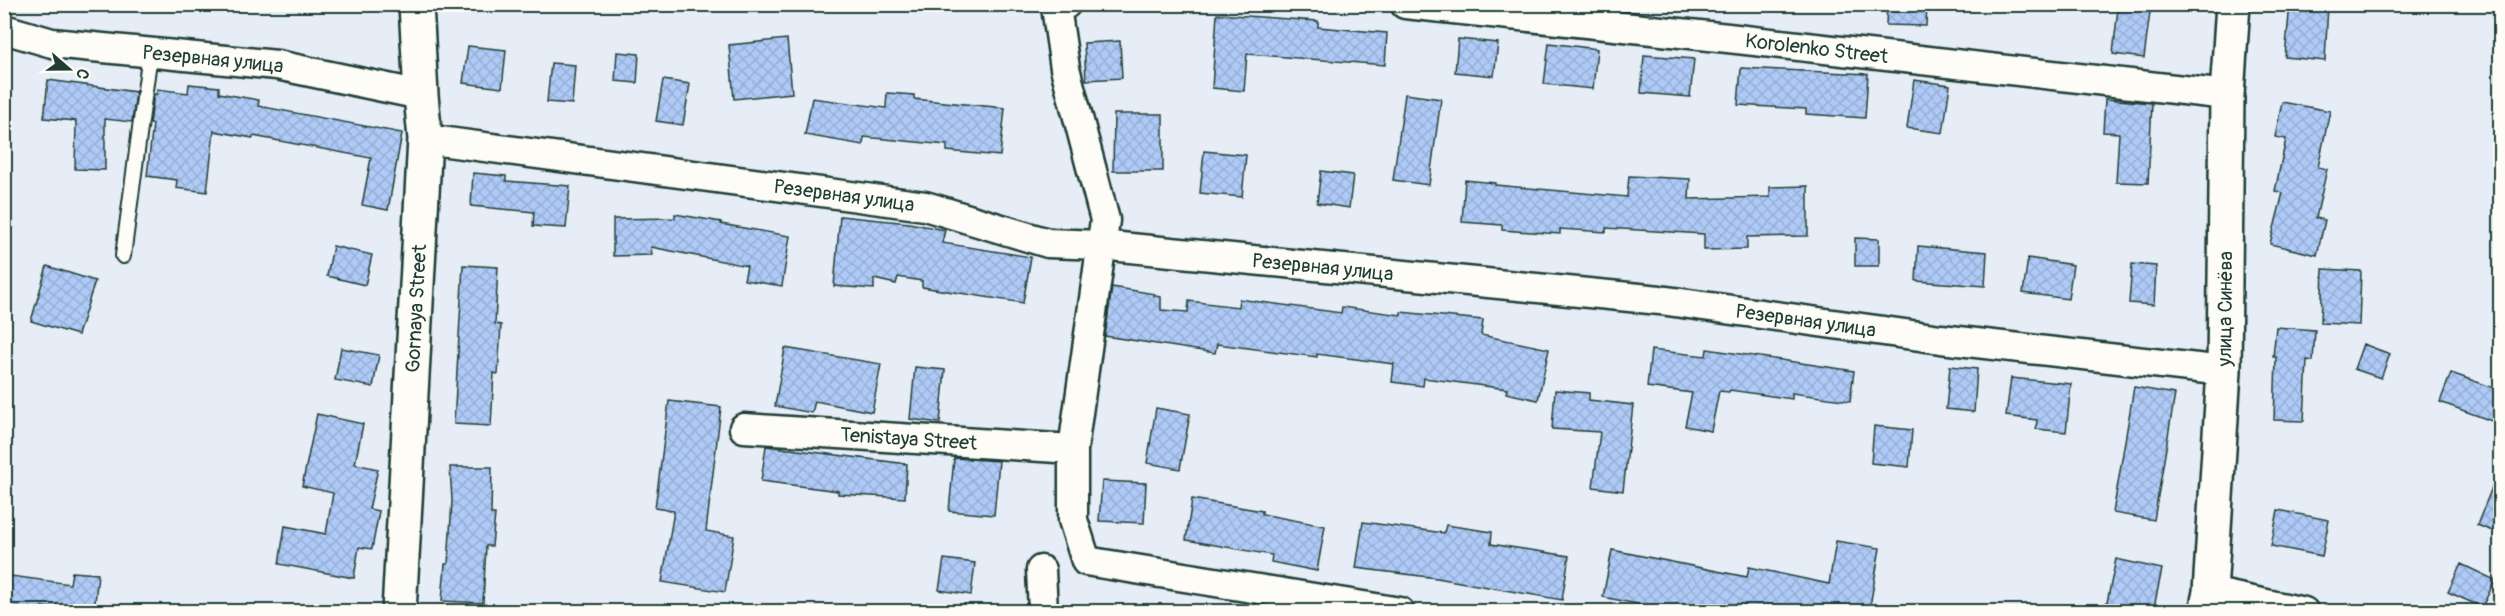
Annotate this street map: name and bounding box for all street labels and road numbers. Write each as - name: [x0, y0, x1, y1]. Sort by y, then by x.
- street label: Korolenko Street: [1744, 28, 1890, 69]
- street label: Резервная улица: [142, 40, 286, 79]
- street label: Резервная улица: [772, 174, 916, 217]
- street label: Gornaya Street: [400, 243, 432, 373]
- street label: Резервная улица: [1251, 248, 1395, 287]
- street label: улица Синёва: [2212, 251, 2238, 368]
- street label: Резервная улица: [1734, 299, 1878, 343]
- street label: Tenistaya Street: [839, 422, 979, 456]

